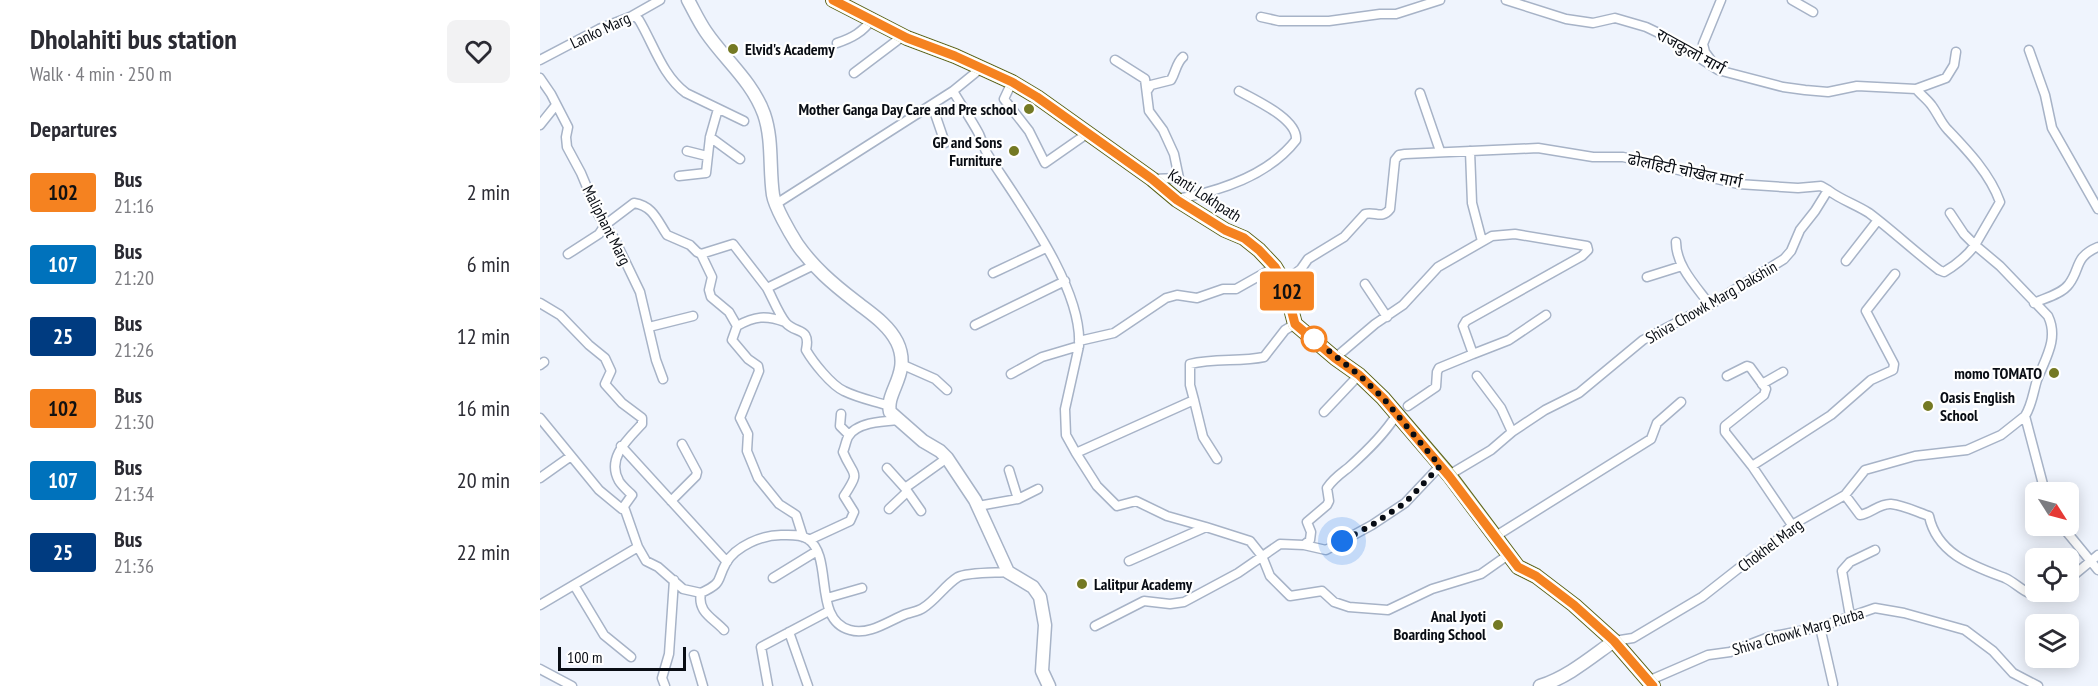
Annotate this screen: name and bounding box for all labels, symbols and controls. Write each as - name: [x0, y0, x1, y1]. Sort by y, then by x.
- street label: Lanko Marg: [567, 7, 633, 53]
- text: Dholahiti bus station: [30, 20, 237, 57]
- button: heart: [447, 20, 510, 83]
- street label: राजकुलो मार्ग: [1652, 24, 1730, 80]
- place label: Elvid's Academy: [745, 39, 835, 59]
- marker: Elvid's Academy: [726, 42, 740, 56]
- text: Walk · 4 min · 250 m: [30, 61, 172, 87]
- place label: Mother Ganga Day Care and Pre school: [798, 99, 1017, 119]
- marker: Mother Ganga Day Care and Pre school: [1022, 102, 1036, 116]
- text: Departures: [30, 115, 117, 143]
- place label: GP and Sons Furniture: [932, 132, 1002, 170]
- marker: GP and Sons Furniture: [1007, 144, 1021, 158]
- street label: ढोलहिटी चोखेल मार्ग: [1626, 148, 1745, 192]
- street label: Kanti Lokhpath: [1165, 164, 1245, 226]
- text: Bus: [114, 165, 142, 193]
- text: 2 min: [467, 178, 510, 206]
- text: 102: [48, 179, 78, 206]
- street label: Maliphant Marg: [578, 182, 636, 268]
- text: 21:16: [114, 193, 154, 219]
- text: Bus: [114, 237, 142, 265]
- text: 6 min: [467, 250, 510, 278]
- text: 107: [48, 251, 78, 278]
- street label: Shiva Chowk Marg Dakshin: [1642, 256, 1780, 348]
- text: 21:20: [114, 265, 154, 291]
- line badge: 102: [1252, 272, 1322, 310]
- text: 102: [1272, 278, 1302, 305]
- text: Bus: [114, 309, 142, 337]
- text: 12 min: [457, 322, 510, 350]
- text: 25: [53, 323, 73, 350]
- unlabelled marker: [1301, 326, 1327, 352]
- text: 21:26: [114, 337, 154, 363]
- place label: momo TOMATO: [1954, 363, 2042, 383]
- marker: momo TOMATO: [2047, 366, 2061, 380]
- text: Bus: [114, 381, 142, 409]
- place label: Oasis English School: [1940, 387, 2015, 425]
- text: 16 min: [457, 394, 510, 422]
- text: 102: [48, 395, 78, 422]
- marker: Oasis English School: [1921, 399, 1935, 413]
- text: 21:30: [114, 409, 154, 435]
- text: Bus: [114, 453, 142, 481]
- text: 20 min: [457, 466, 510, 494]
- text: 107: [48, 467, 78, 494]
- text: 21:34: [114, 481, 154, 507]
- north arrow: [2025, 482, 2079, 536]
- map controls: [2025, 482, 2079, 668]
- street label: Chokhel Marg: [1734, 514, 1806, 576]
- text: Bus: [114, 525, 142, 553]
- your location: [1327, 526, 1357, 556]
- text: 22 min: [457, 538, 510, 566]
- text: 25: [53, 539, 73, 566]
- button: locate: [2025, 548, 2079, 602]
- text: 21:36: [114, 553, 154, 579]
- place label: Lalitpur Academy: [1094, 574, 1193, 594]
- marker: Lalitpur Academy: [1075, 577, 1089, 591]
- street label: Shiva Chowk Marg Purba: [1730, 603, 1866, 659]
- place label: Anal Jyoti Boarding School: [1394, 606, 1486, 644]
- button: layers: [2025, 614, 2079, 668]
- marker: Anal Jyoti Boarding School: [1491, 618, 1505, 632]
- scale bar: [558, 644, 686, 672]
- text: 100 m: [567, 647, 602, 667]

